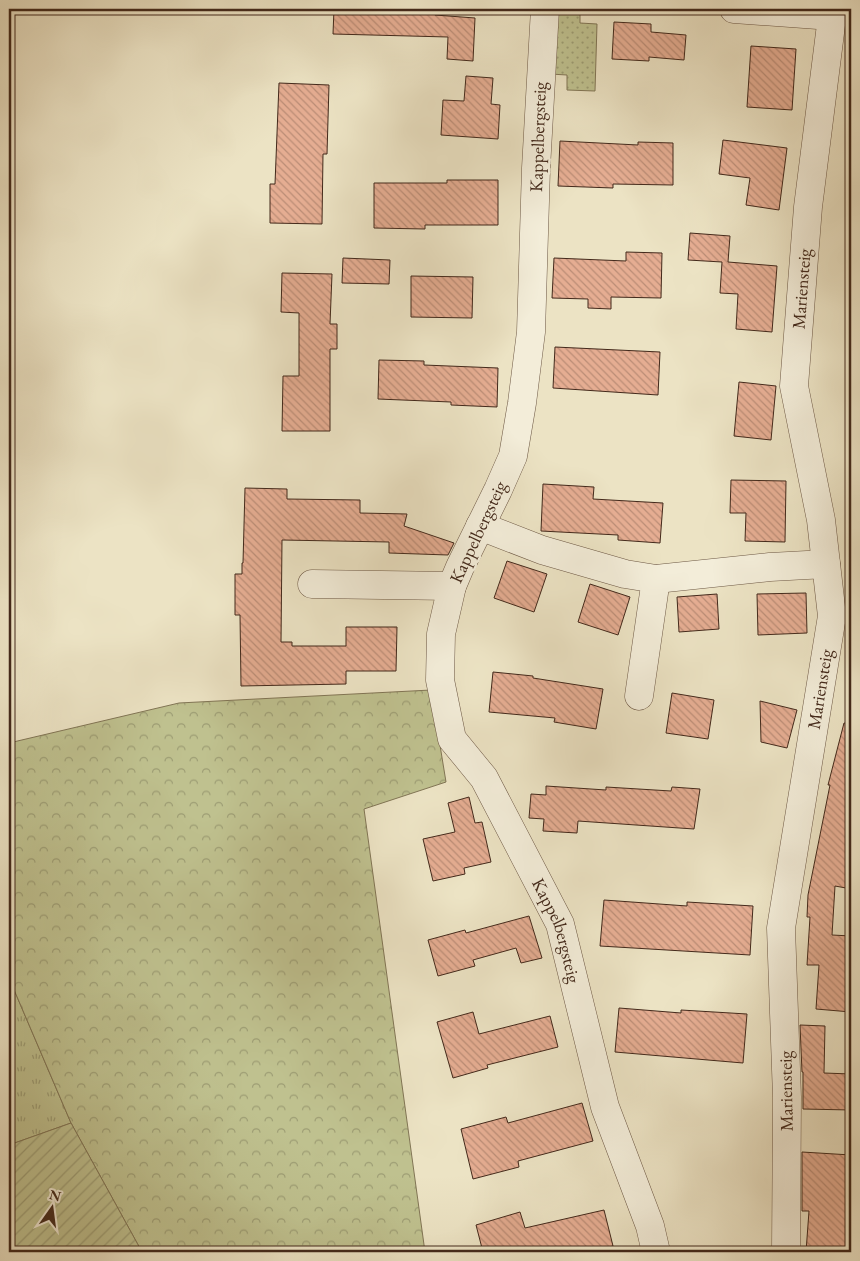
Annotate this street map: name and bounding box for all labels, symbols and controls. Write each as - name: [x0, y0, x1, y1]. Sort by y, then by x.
- street label: Kappelbergsteig: [524, 81, 551, 193]
- street label: Mariensteig: [786, 247, 816, 330]
- street label: Kappelbergsteig: [444, 477, 511, 587]
- street label: Mariensteig: [802, 647, 837, 731]
- street label: Kappelbergsteig: [527, 874, 586, 985]
- street label: Mariensteig: [773, 1050, 798, 1132]
- north arrow: [28, 1184, 78, 1234]
- text: N: [47, 1185, 63, 1206]

